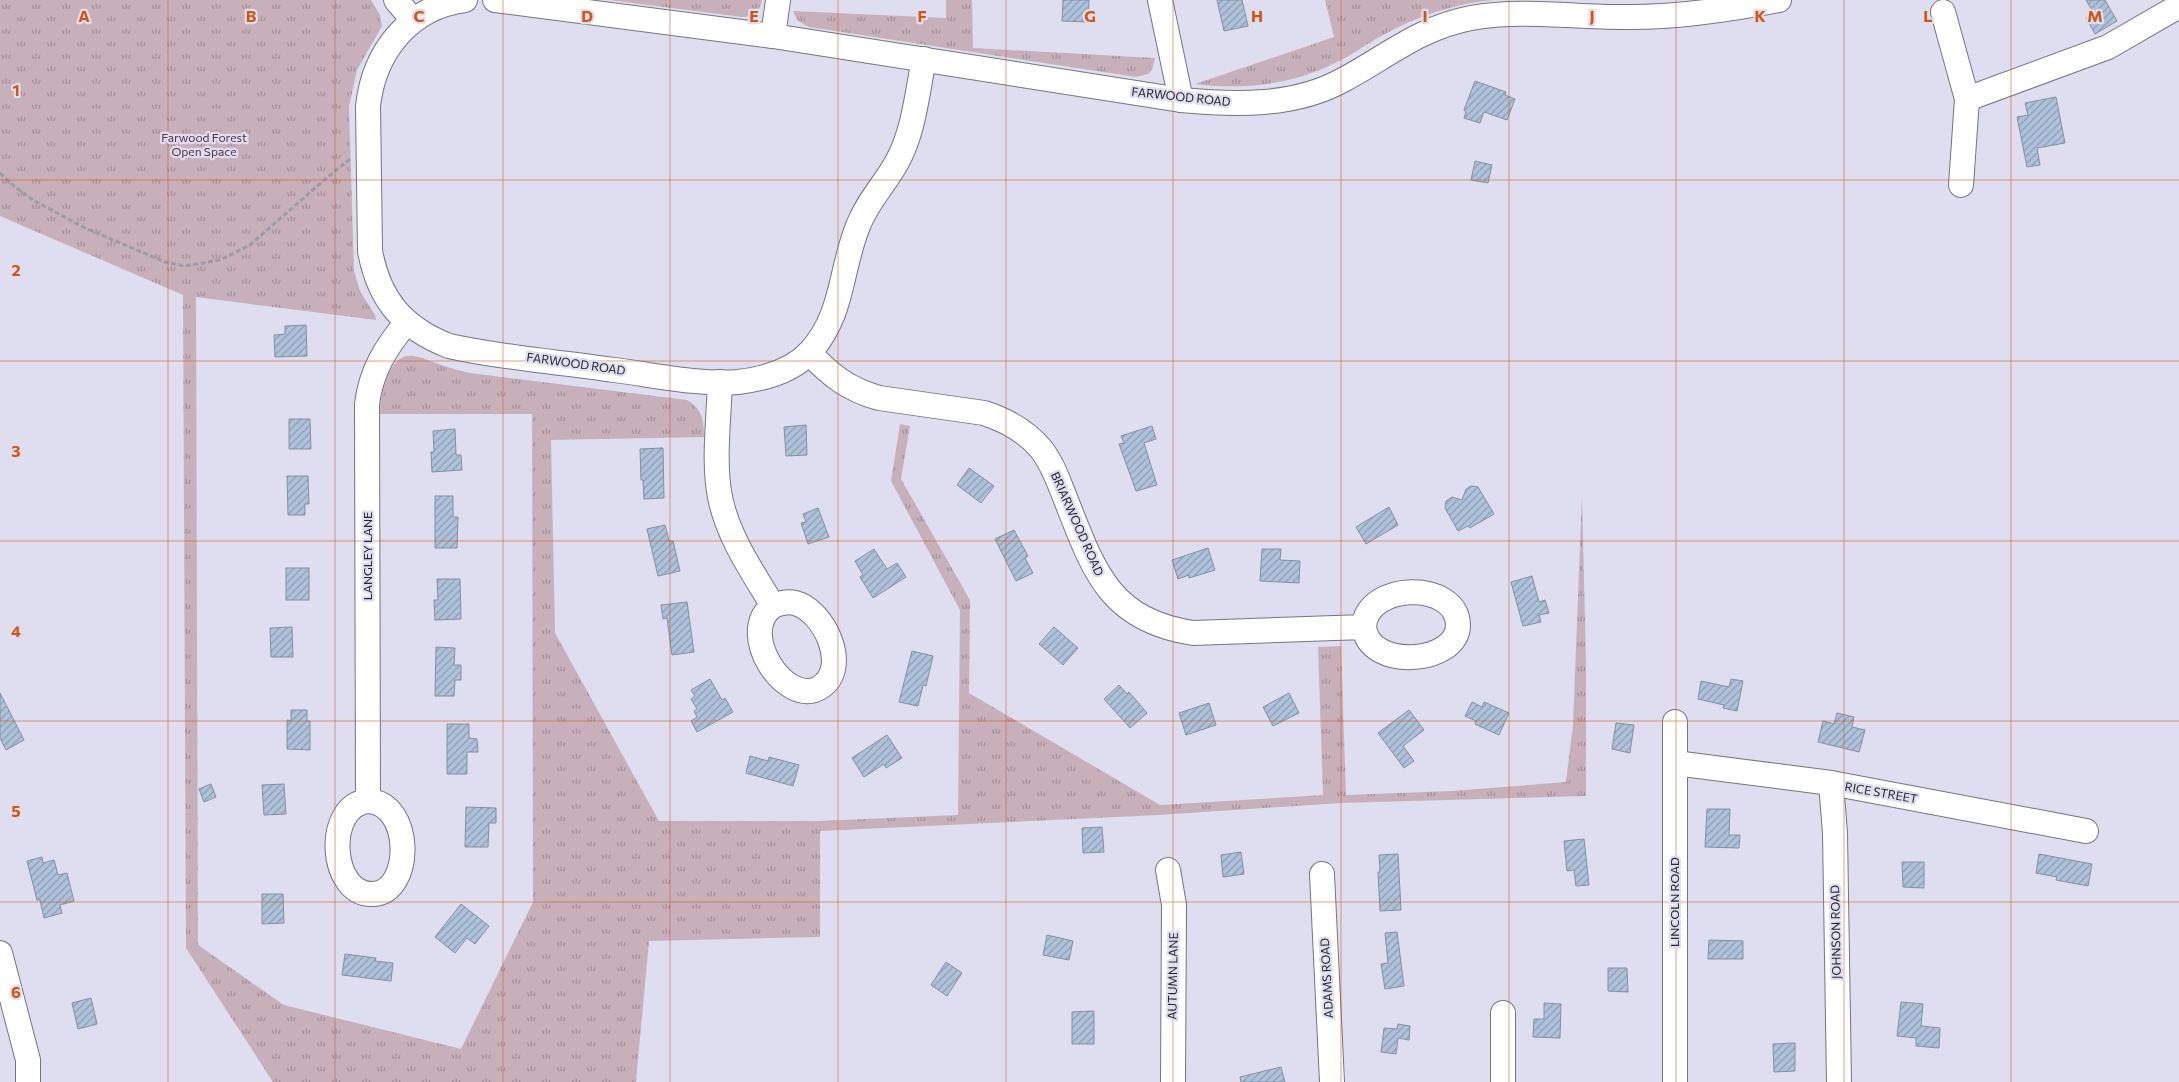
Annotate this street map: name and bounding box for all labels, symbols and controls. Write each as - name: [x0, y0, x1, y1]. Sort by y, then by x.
- text: A: [78, 6, 90, 25]
- text: B: [246, 6, 257, 25]
- text: C: [414, 6, 425, 25]
- text: D: [581, 6, 593, 25]
- text: E: [749, 6, 759, 25]
- text: F: [917, 6, 927, 25]
- text: G: [1084, 6, 1096, 25]
- text: H: [1251, 6, 1263, 25]
- text: I: [1422, 6, 1428, 25]
- text: J: [1589, 6, 1595, 25]
- text: K: [1754, 6, 1766, 25]
- text: L: [1923, 6, 1933, 25]
- text: M: [2087, 6, 2103, 25]
- text: 1: [12, 80, 20, 99]
- street label: FARWOOD ROAD: [1131, 84, 1232, 108]
- park label: Farwood Forest Open Space: [161, 130, 247, 158]
- text: 2: [11, 260, 21, 279]
- street label: FARWOOD ROAD: [526, 349, 627, 377]
- text: 3: [11, 441, 21, 460]
- street label: BRIARWOOD ROAD: [1049, 469, 1107, 578]
- street label: LANGLEY LANE: [360, 512, 374, 600]
- text: 4: [11, 621, 21, 640]
- street label: RICE STREET: [1844, 779, 1919, 805]
- text: 5: [11, 801, 21, 820]
- street label: LINCOLN ROAD: [1667, 857, 1681, 947]
- street label: JOHNSON ROAD: [1827, 885, 1844, 979]
- street label: AUTUMN LANE: [1164, 932, 1180, 1020]
- street label: ADAMS ROAD: [1317, 937, 1335, 1019]
- text: 6: [11, 982, 21, 1001]

